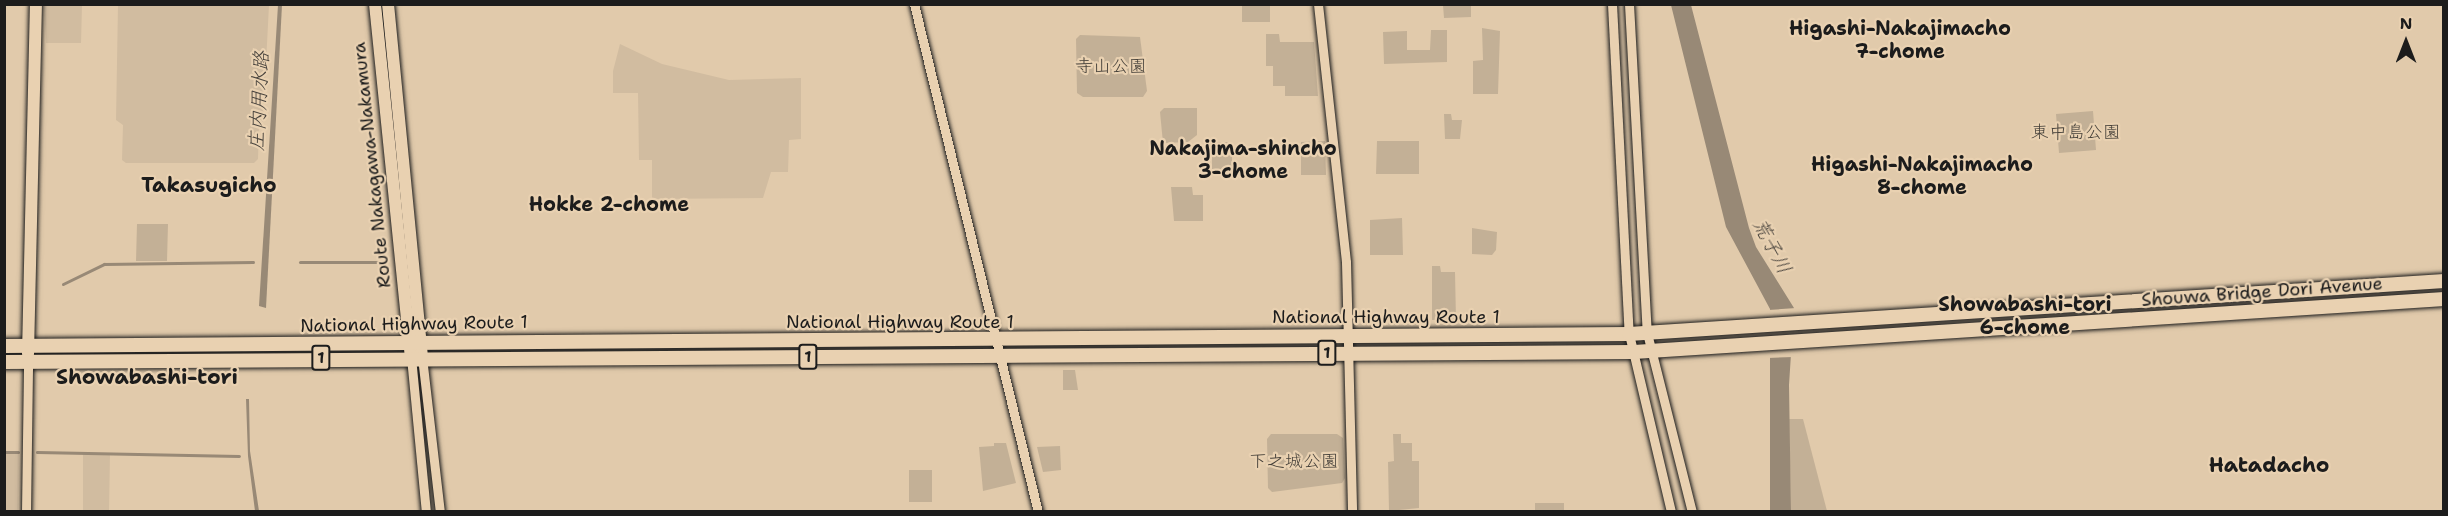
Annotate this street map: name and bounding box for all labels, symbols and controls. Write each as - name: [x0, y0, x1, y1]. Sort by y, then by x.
- north arrow: [2376, 12, 2436, 72]
- text: N: [2400, 13, 2412, 34]
- district label: Higashi-Nakajimacho 7-chome: [1789, 16, 2011, 63]
- street label: Route Nakagawa-Nakamura: [348, 41, 396, 289]
- water label: 庄内用水路: [244, 50, 274, 152]
- park label: 寺山公園: [1075, 55, 1147, 77]
- park label: 東中島公園: [2031, 121, 2121, 143]
- district label: Nakajima-shincho 3-chome: [1149, 137, 1337, 184]
- district label: Higashi-Nakajimacho 8-chome: [1811, 152, 2033, 199]
- district label: Takasugicho: [141, 172, 277, 198]
- district label: Hokke 2-chome: [529, 192, 689, 216]
- water label: 荒子川: [1747, 214, 1797, 278]
- street label: Shouwa Bridge Dori Avenue: [2141, 273, 2383, 311]
- district label: Showabashi-tori 6-chome: [1938, 292, 2112, 339]
- street label: National Highway Route 1: [1272, 306, 1500, 328]
- street label: National Highway Route 1: [300, 311, 528, 337]
- street label: National Highway Route 1: [786, 311, 1014, 333]
- road number: 1: [1316, 340, 1338, 366]
- road number: 1: [798, 344, 818, 370]
- road number: 1: [310, 345, 332, 371]
- district label: Showabashi-tori: [56, 364, 238, 390]
- park label: 下之城公園: [1249, 450, 1339, 472]
- district label: Hatadacho: [2209, 452, 2329, 478]

